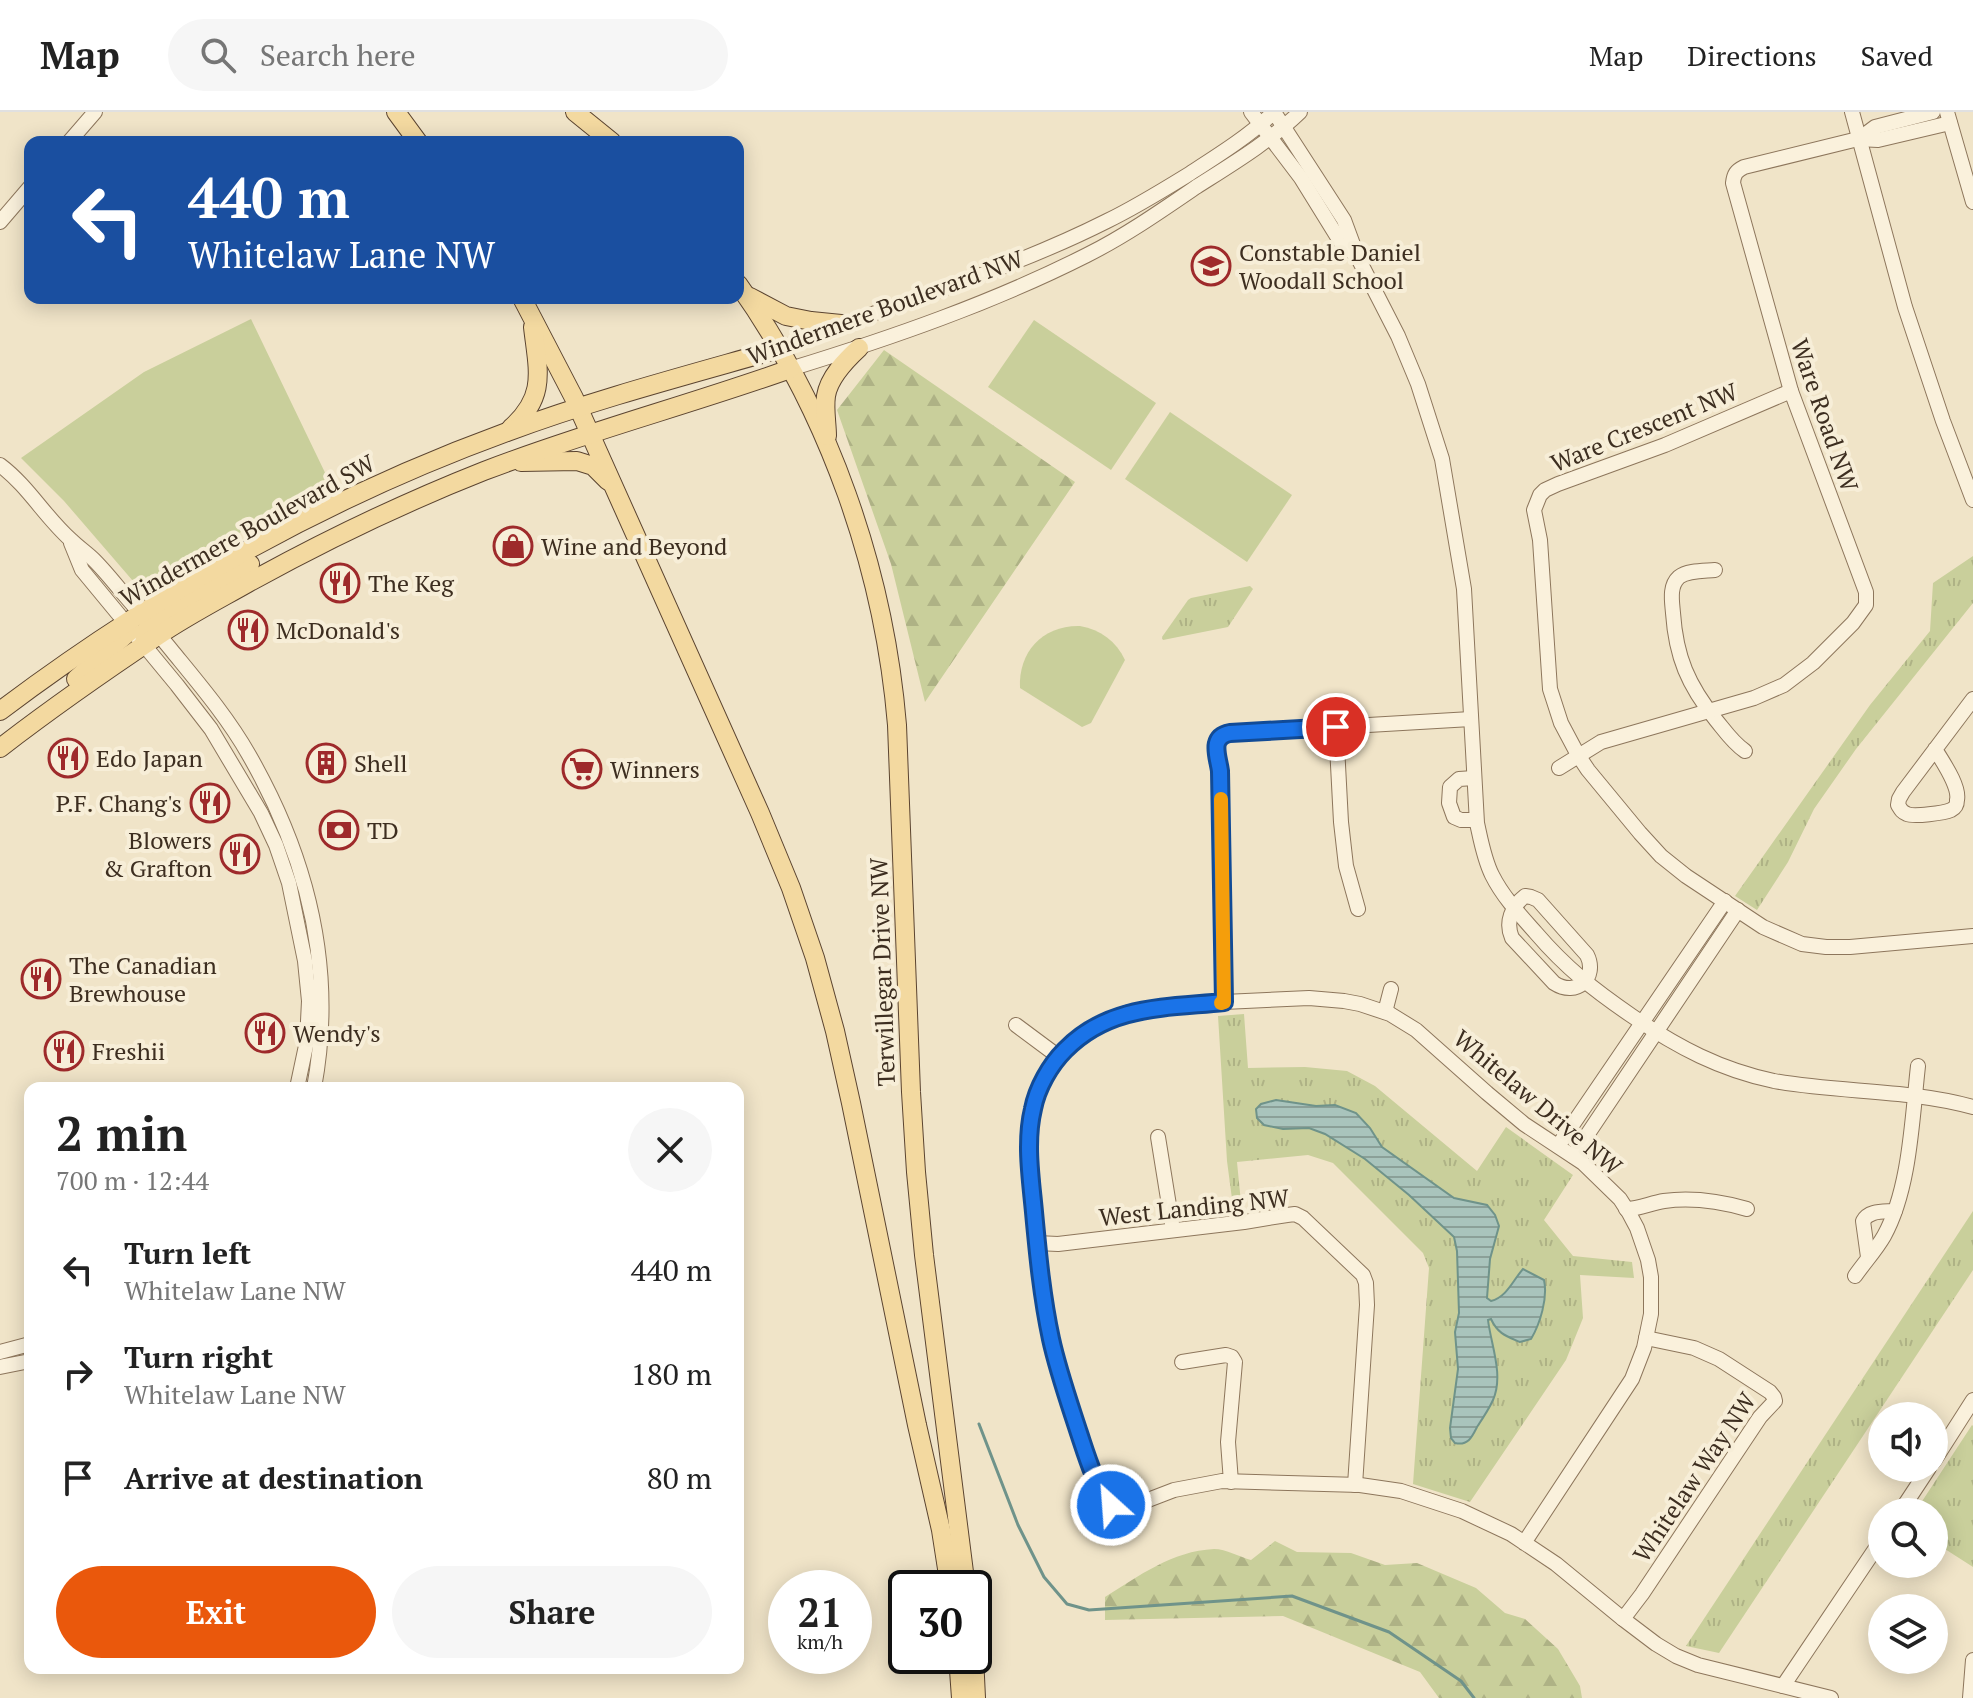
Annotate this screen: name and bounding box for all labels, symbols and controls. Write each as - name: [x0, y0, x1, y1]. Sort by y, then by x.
- search box: [168, 19, 728, 91]
- text: Map: [40, 30, 120, 80]
- icon: search: [196, 33, 240, 77]
- text: Search here: [260, 35, 416, 75]
- text: Map: [1589, 37, 1643, 74]
- text: Directions: [1687, 37, 1817, 74]
- text: Saved: [1861, 37, 1933, 74]
- text: 440 m: [188, 160, 350, 234]
- icon: left: [56, 168, 160, 272]
- text: Whitelaw Lane NW: [188, 231, 495, 278]
- place label: Constable Daniel Woodall School: [1239, 236, 1421, 296]
- street label: Windermere Boulevard NW: [742, 242, 1028, 372]
- school or university icon: Constable Daniel Woodall School: [1190, 245, 1232, 287]
- street label: Ware Road NW: [1784, 334, 1866, 496]
- street label: Ware Crescent NW: [1546, 375, 1743, 479]
- street label: Windermere Boulevard SW: [114, 446, 381, 614]
- shop icon: Wine and Beyond: [492, 525, 534, 567]
- place label: Wine and Beyond: [541, 530, 727, 562]
- restaurant icon: The Keg: [319, 562, 361, 604]
- place label: The Keg: [368, 567, 454, 599]
- restaurant icon: McDonald's: [227, 609, 269, 651]
- place label: McDonald's: [276, 614, 400, 646]
- pin: [1302, 693, 1370, 761]
- icon: arrive: [1314, 705, 1358, 749]
- restaurant icon: Edo Japan: [47, 737, 89, 779]
- place label: Edo Japan: [96, 742, 203, 774]
- building icon: Shell: [305, 742, 347, 784]
- place label: Shell: [354, 747, 407, 779]
- supermarket icon: Winners: [561, 748, 603, 790]
- place label: Winners: [610, 753, 700, 785]
- restaurant icon: P.F. Chang's: [189, 782, 231, 824]
- place label: P.F. Chang's: [56, 787, 182, 819]
- bank icon: TD: [318, 809, 360, 851]
- place label: TD: [367, 814, 399, 846]
- place label: Blowers & Grafton: [103, 824, 212, 884]
- restaurant icon: Blowers & Grafton: [219, 833, 261, 875]
- street label: Terwillegar Drive NW: [862, 856, 902, 1087]
- place label: The Canadian Brewhouse: [69, 949, 217, 1009]
- restaurant icon: The Canadian Brewhouse: [20, 958, 62, 1000]
- restaurant icon: Wendy's: [244, 1012, 286, 1054]
- place label: Wendy's: [293, 1017, 381, 1049]
- street label: Whitelaw Drive NW: [1447, 1022, 1629, 1182]
- restaurant icon: Freshii: [43, 1030, 85, 1072]
- place label: Freshii: [92, 1035, 165, 1067]
- text: 2 min: [56, 1101, 187, 1165]
- button: close: [628, 1108, 712, 1192]
- text: 700 m · 12:44: [56, 1163, 209, 1197]
- street label: West Landing NW: [1097, 1181, 1291, 1233]
- text: Turn left: [124, 1233, 251, 1273]
- icon: left: [56, 1248, 100, 1292]
- text: 440 m: [631, 1250, 712, 1290]
- text: Whitelaw Lane NW: [124, 1273, 346, 1307]
- text: Turn right: [124, 1337, 273, 1377]
- icon: right: [56, 1352, 100, 1396]
- text: 180 m: [631, 1354, 712, 1394]
- text: Whitelaw Lane NW: [124, 1377, 346, 1411]
- street label: Whitelaw Way NW: [1625, 1385, 1763, 1568]
- map controls: [1868, 1402, 1948, 1674]
- button: sound: [1868, 1402, 1948, 1482]
- icon: arrive: [56, 1456, 100, 1500]
- text: Arrive at destination: [124, 1458, 423, 1498]
- text: 80 m: [647, 1458, 712, 1498]
- position arrow: [1069, 1463, 1153, 1547]
- button: search: [1868, 1498, 1948, 1578]
- button: Exit: [56, 1566, 376, 1658]
- button: Share: [392, 1566, 712, 1658]
- speed limit sign: 30: [888, 1570, 992, 1674]
- text: 21: [797, 1585, 843, 1638]
- button: layers: [1868, 1594, 1948, 1674]
- text: km/h: [797, 1628, 843, 1655]

